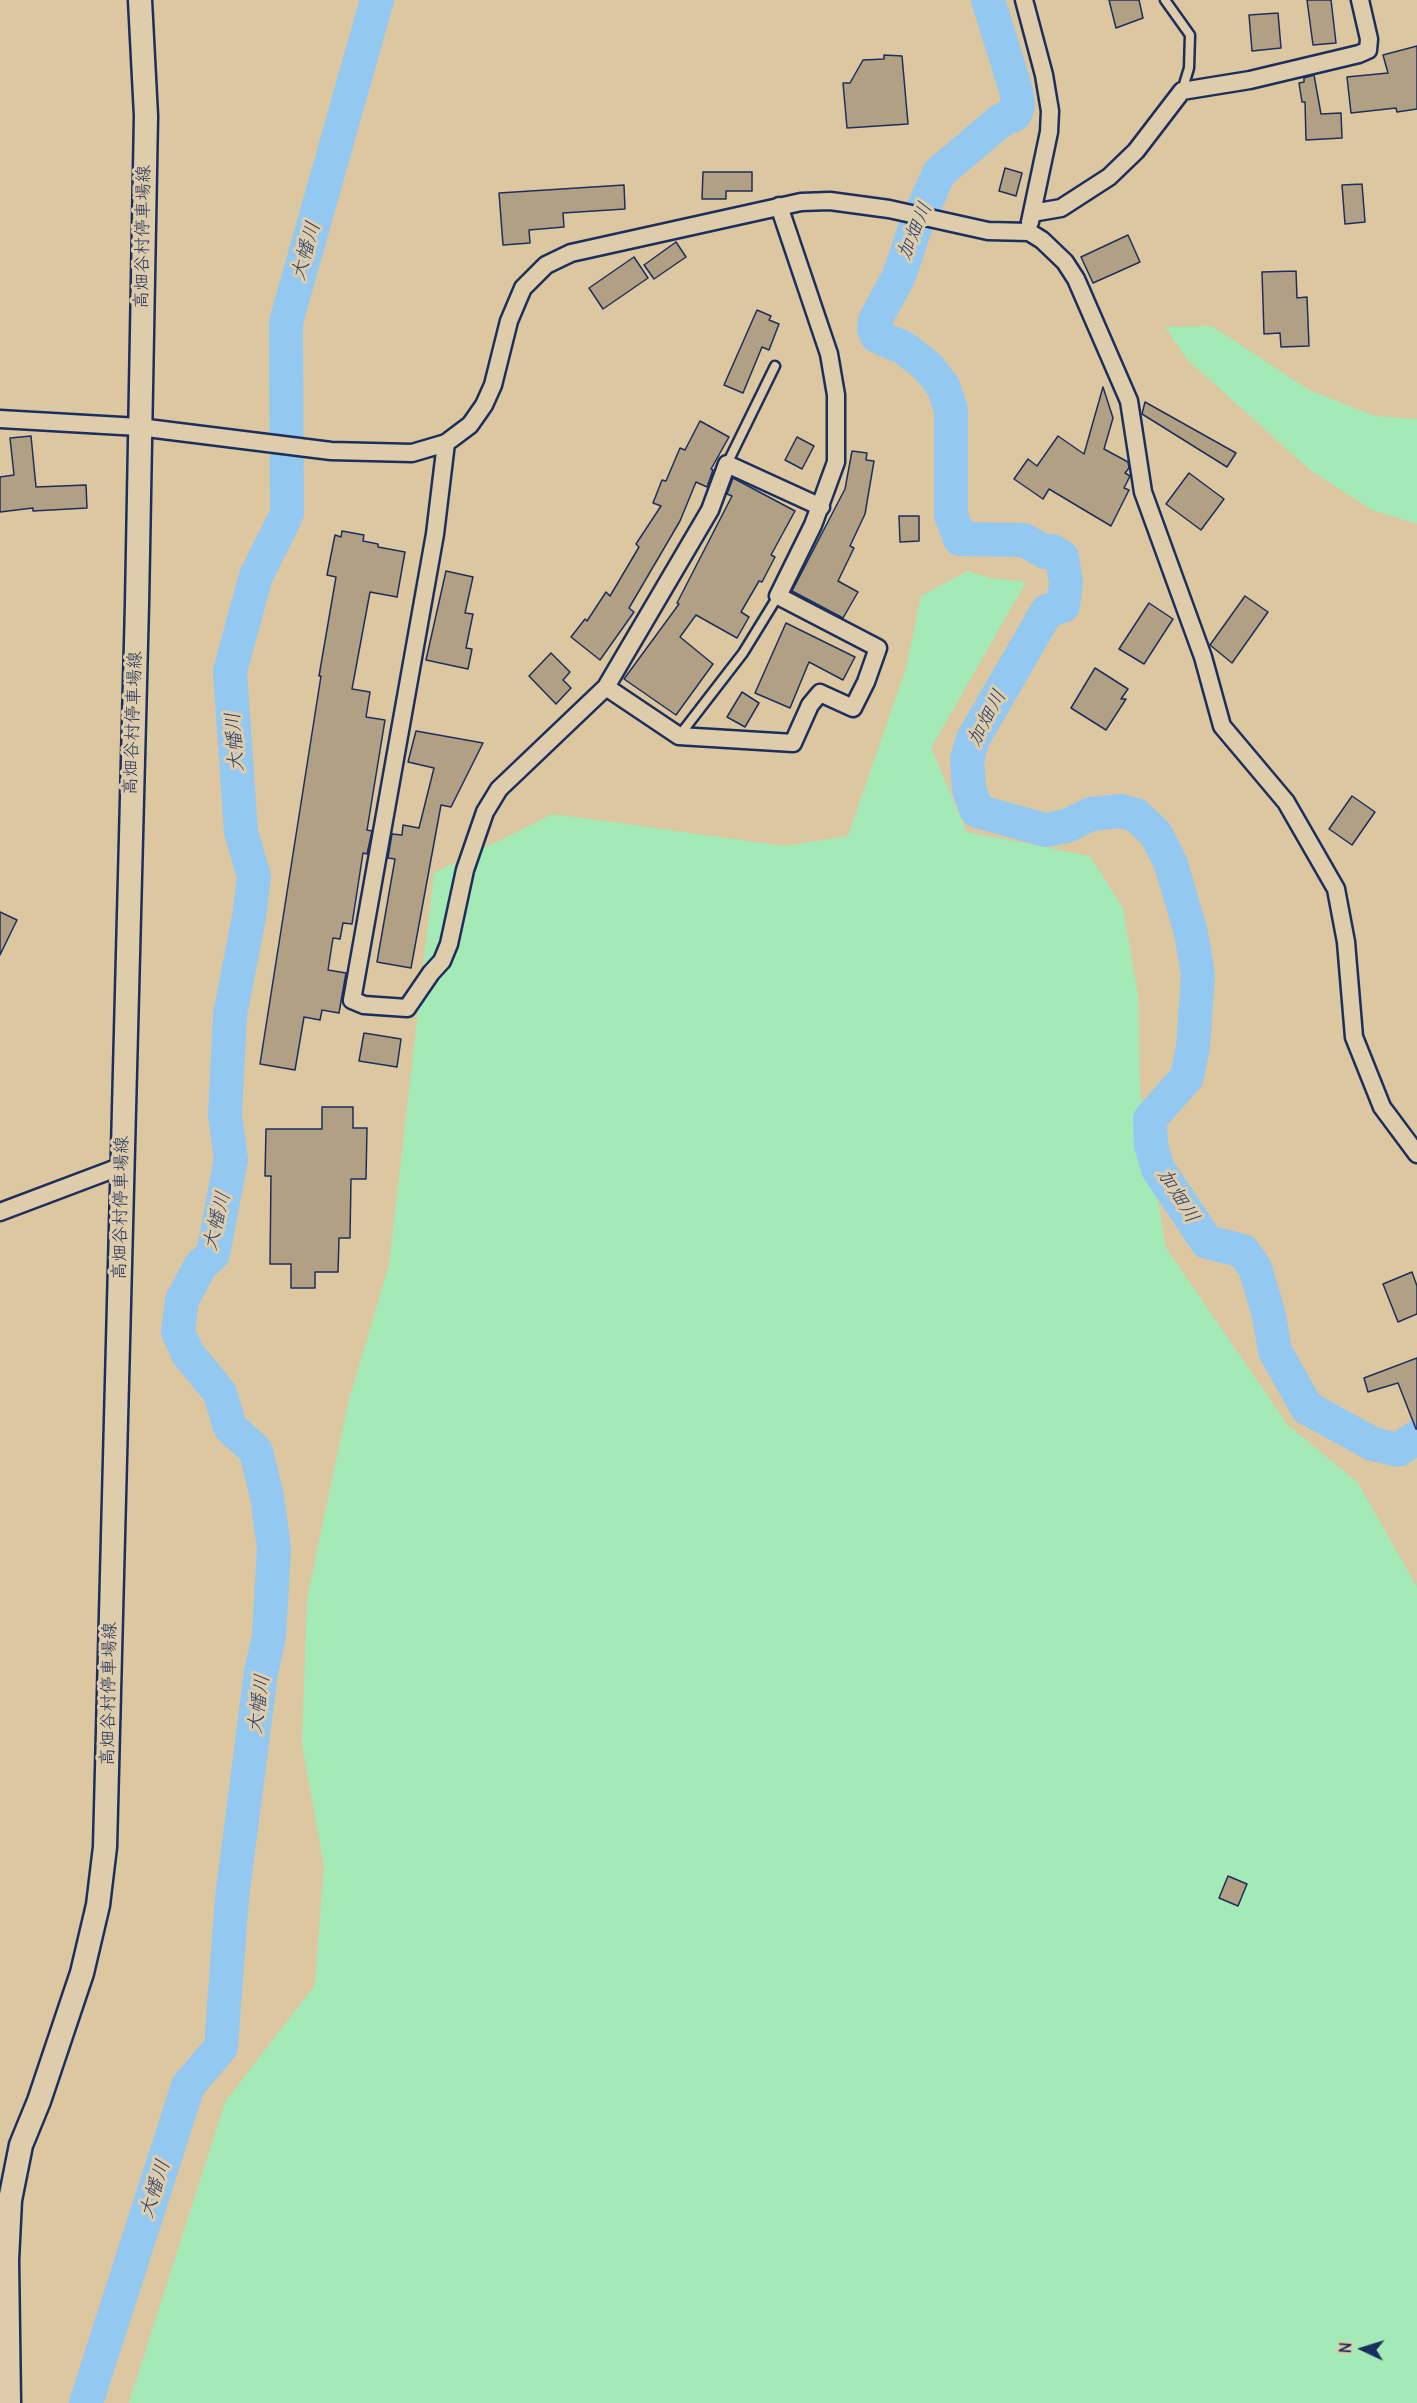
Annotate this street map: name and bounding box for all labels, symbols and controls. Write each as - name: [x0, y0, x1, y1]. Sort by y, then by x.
- street label: 高畑谷村停車場線: [131, 165, 155, 309]
- water label: 加畑川: [892, 199, 938, 263]
- water label: 大幡川: [286, 219, 326, 283]
- street label: 高畑谷村停車場線: [120, 651, 146, 795]
- water label: 加畑川: [962, 686, 1012, 750]
- water label: 大幡川: [221, 711, 249, 773]
- street label: 高畑谷村停車場線: [109, 1136, 133, 1280]
- water label: 加畑川: [1152, 1164, 1204, 1228]
- water label: 大幡川: [198, 1189, 236, 1253]
- street label: 高畑谷村停車場線: [97, 1622, 121, 1766]
- water label: 大幡川: [243, 1673, 275, 1735]
- water label: 大幡川: [134, 2157, 176, 2221]
- north arrow: [1333, 2319, 1393, 2379]
- text: N: [1335, 2342, 1355, 2354]

